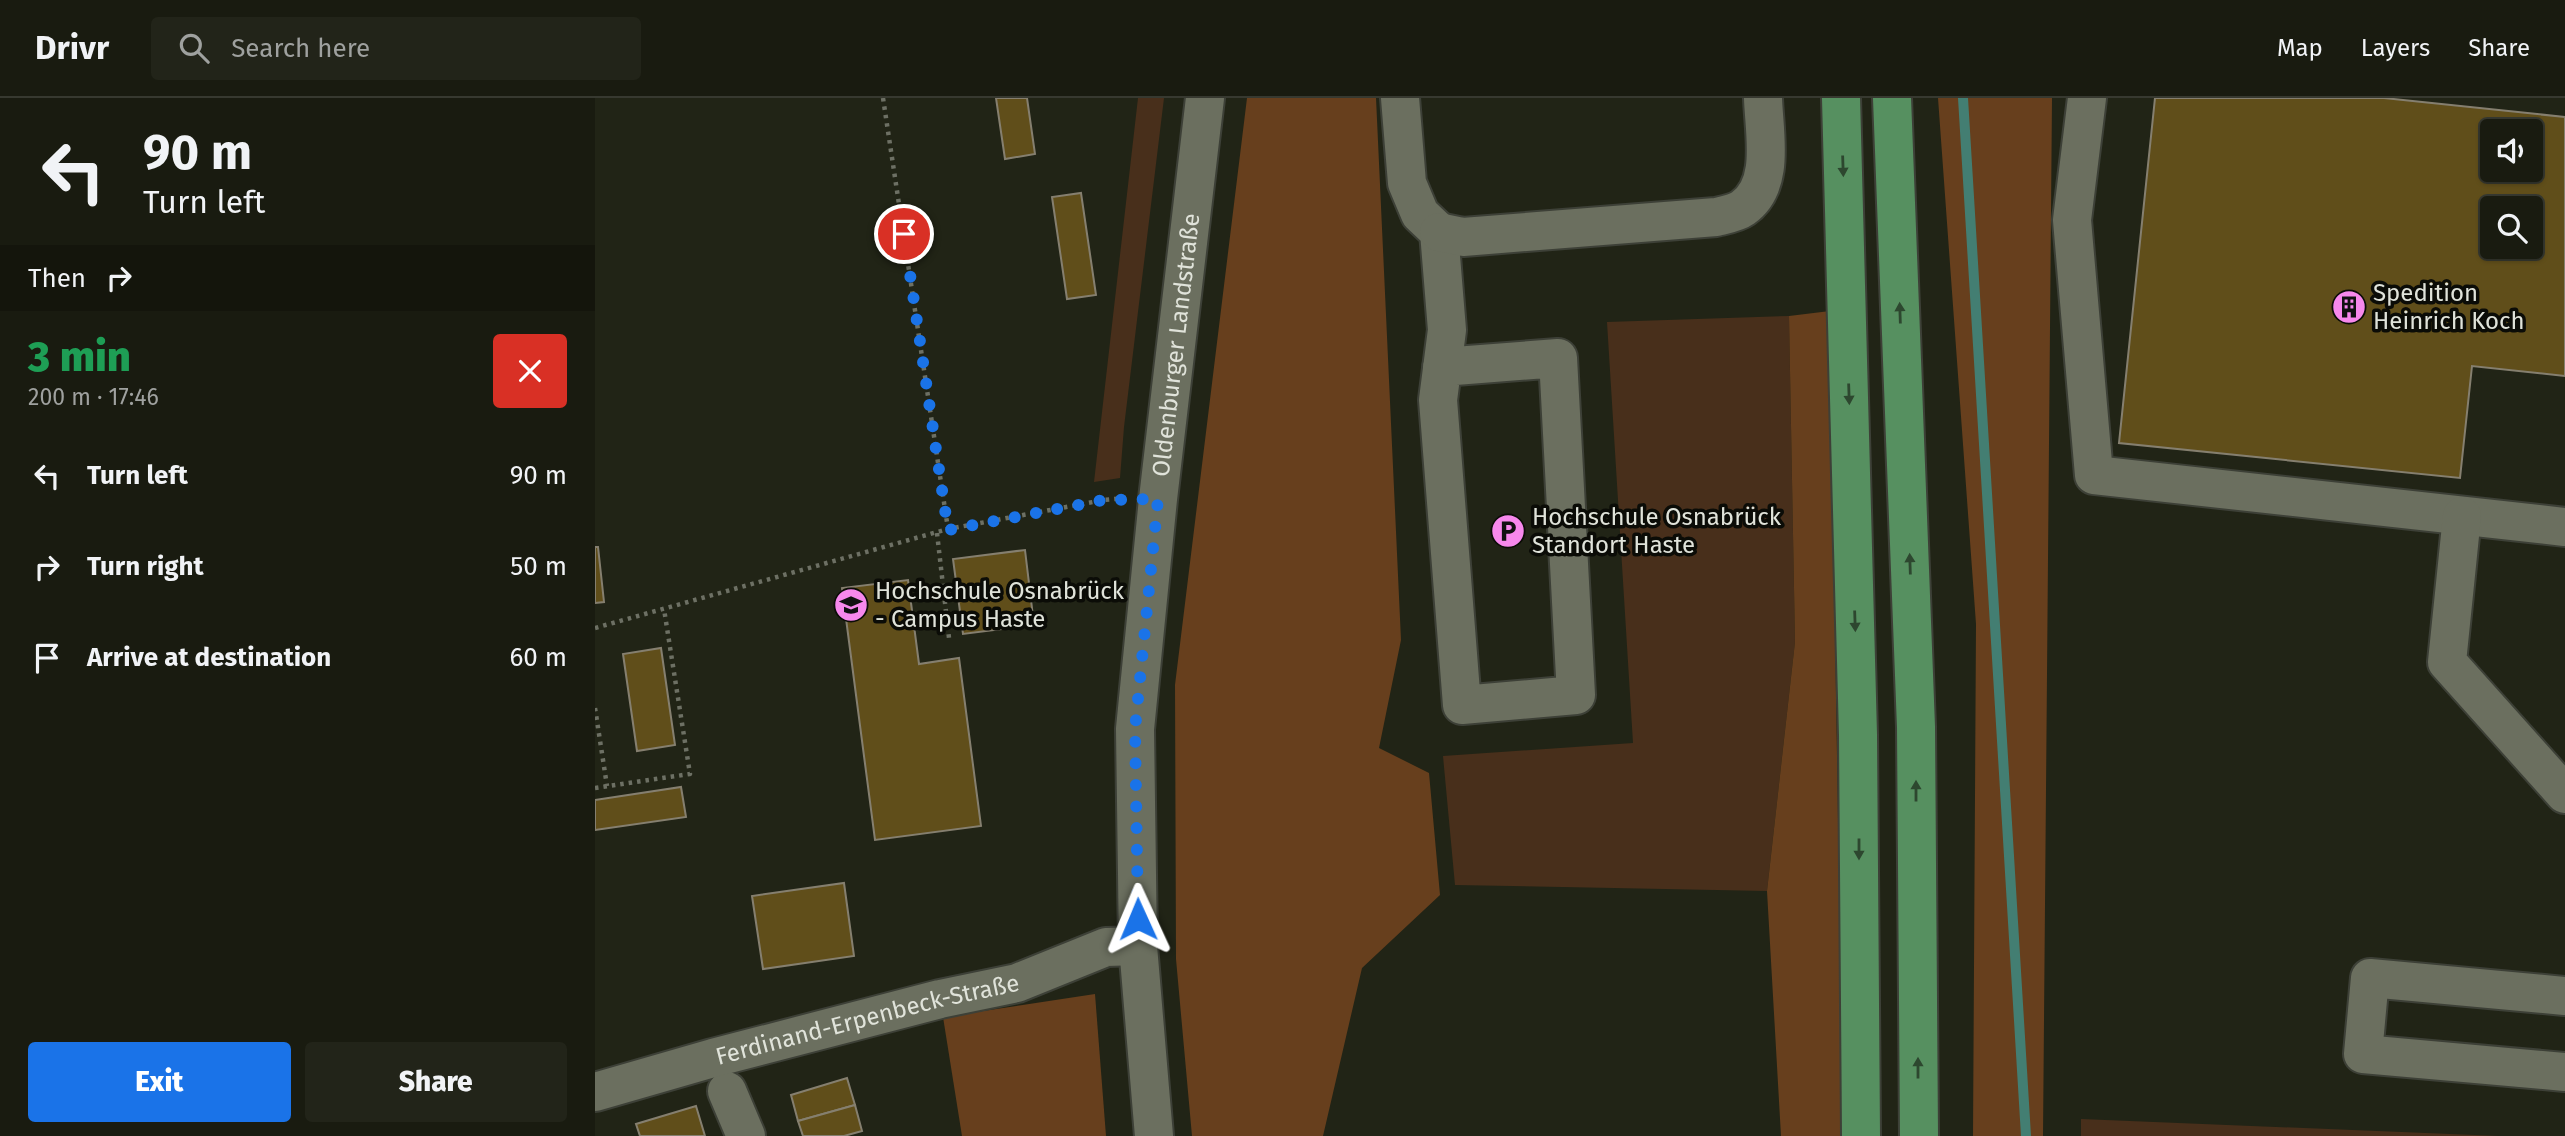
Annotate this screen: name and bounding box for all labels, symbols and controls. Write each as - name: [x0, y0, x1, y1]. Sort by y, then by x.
- search box: [151, 17, 641, 80]
- text: Drivr: [35, 28, 109, 68]
- icon: search: [175, 29, 213, 67]
- text: Search here: [231, 33, 370, 64]
- text: Map: [2277, 34, 2323, 62]
- text: Layers: [2361, 34, 2430, 62]
- text: Share: [2468, 34, 2530, 62]
- map controls: [2480, 119, 2543, 259]
- button: sound: [2480, 119, 2543, 182]
- text: 90 m: [143, 123, 252, 182]
- icon: left: [28, 126, 119, 217]
- one-way arrow: [1837, 155, 1849, 177]
- text: Turn left: [143, 183, 265, 221]
- button: search: [2480, 196, 2543, 259]
- pin: [874, 204, 934, 264]
- street label: Oldenburger Landstraße: [1147, 212, 1205, 478]
- icon: arrive: [885, 215, 923, 253]
- icon: right: [100, 259, 138, 297]
- text: Then: [28, 263, 86, 294]
- place label: Spedition Heinrich Koch: [2373, 279, 2525, 335]
- building icon: Spedition Heinrich Koch: [2330, 288, 2368, 326]
- one-way arrow: [1895, 302, 1906, 324]
- text: 3 min: [28, 332, 131, 382]
- button: close: [493, 334, 567, 408]
- text: 200 m · 17:46: [28, 383, 159, 411]
- one-way arrow: [1844, 383, 1855, 405]
- icon: left: [28, 457, 66, 495]
- text: Turn left: [87, 460, 188, 491]
- text: 90 m: [510, 460, 567, 491]
- place label: Hochschule Osnabrück Standort Haste: [1532, 503, 1782, 559]
- parking icon: Hochschule Osnabrück Standort Haste: [1489, 512, 1527, 550]
- icon: right: [28, 548, 66, 586]
- text: Turn right: [87, 551, 204, 582]
- text: 50 m: [510, 551, 567, 582]
- one-way arrow: [1904, 553, 1915, 575]
- place label: Hochschule Osnabrück - Campus Haste: [875, 577, 1125, 633]
- school or university icon: Hochschule Osnabrück - Campus Haste: [832, 586, 870, 624]
- one-way arrow: [1850, 610, 1861, 632]
- icon: arrive: [28, 639, 66, 677]
- text: Arrive at destination: [87, 642, 331, 673]
- text: 60 m: [509, 642, 567, 673]
- one-way arrow: [1910, 780, 1922, 802]
- one-way arrow: [1853, 838, 1865, 860]
- position arrow: [1101, 882, 1175, 956]
- street label: Ferdinand-Erpenbeck-Straße: [713, 969, 1022, 1071]
- button: Exit: [28, 1042, 291, 1122]
- button: Share: [305, 1042, 567, 1122]
- one-way arrow: [1912, 1057, 1924, 1079]

